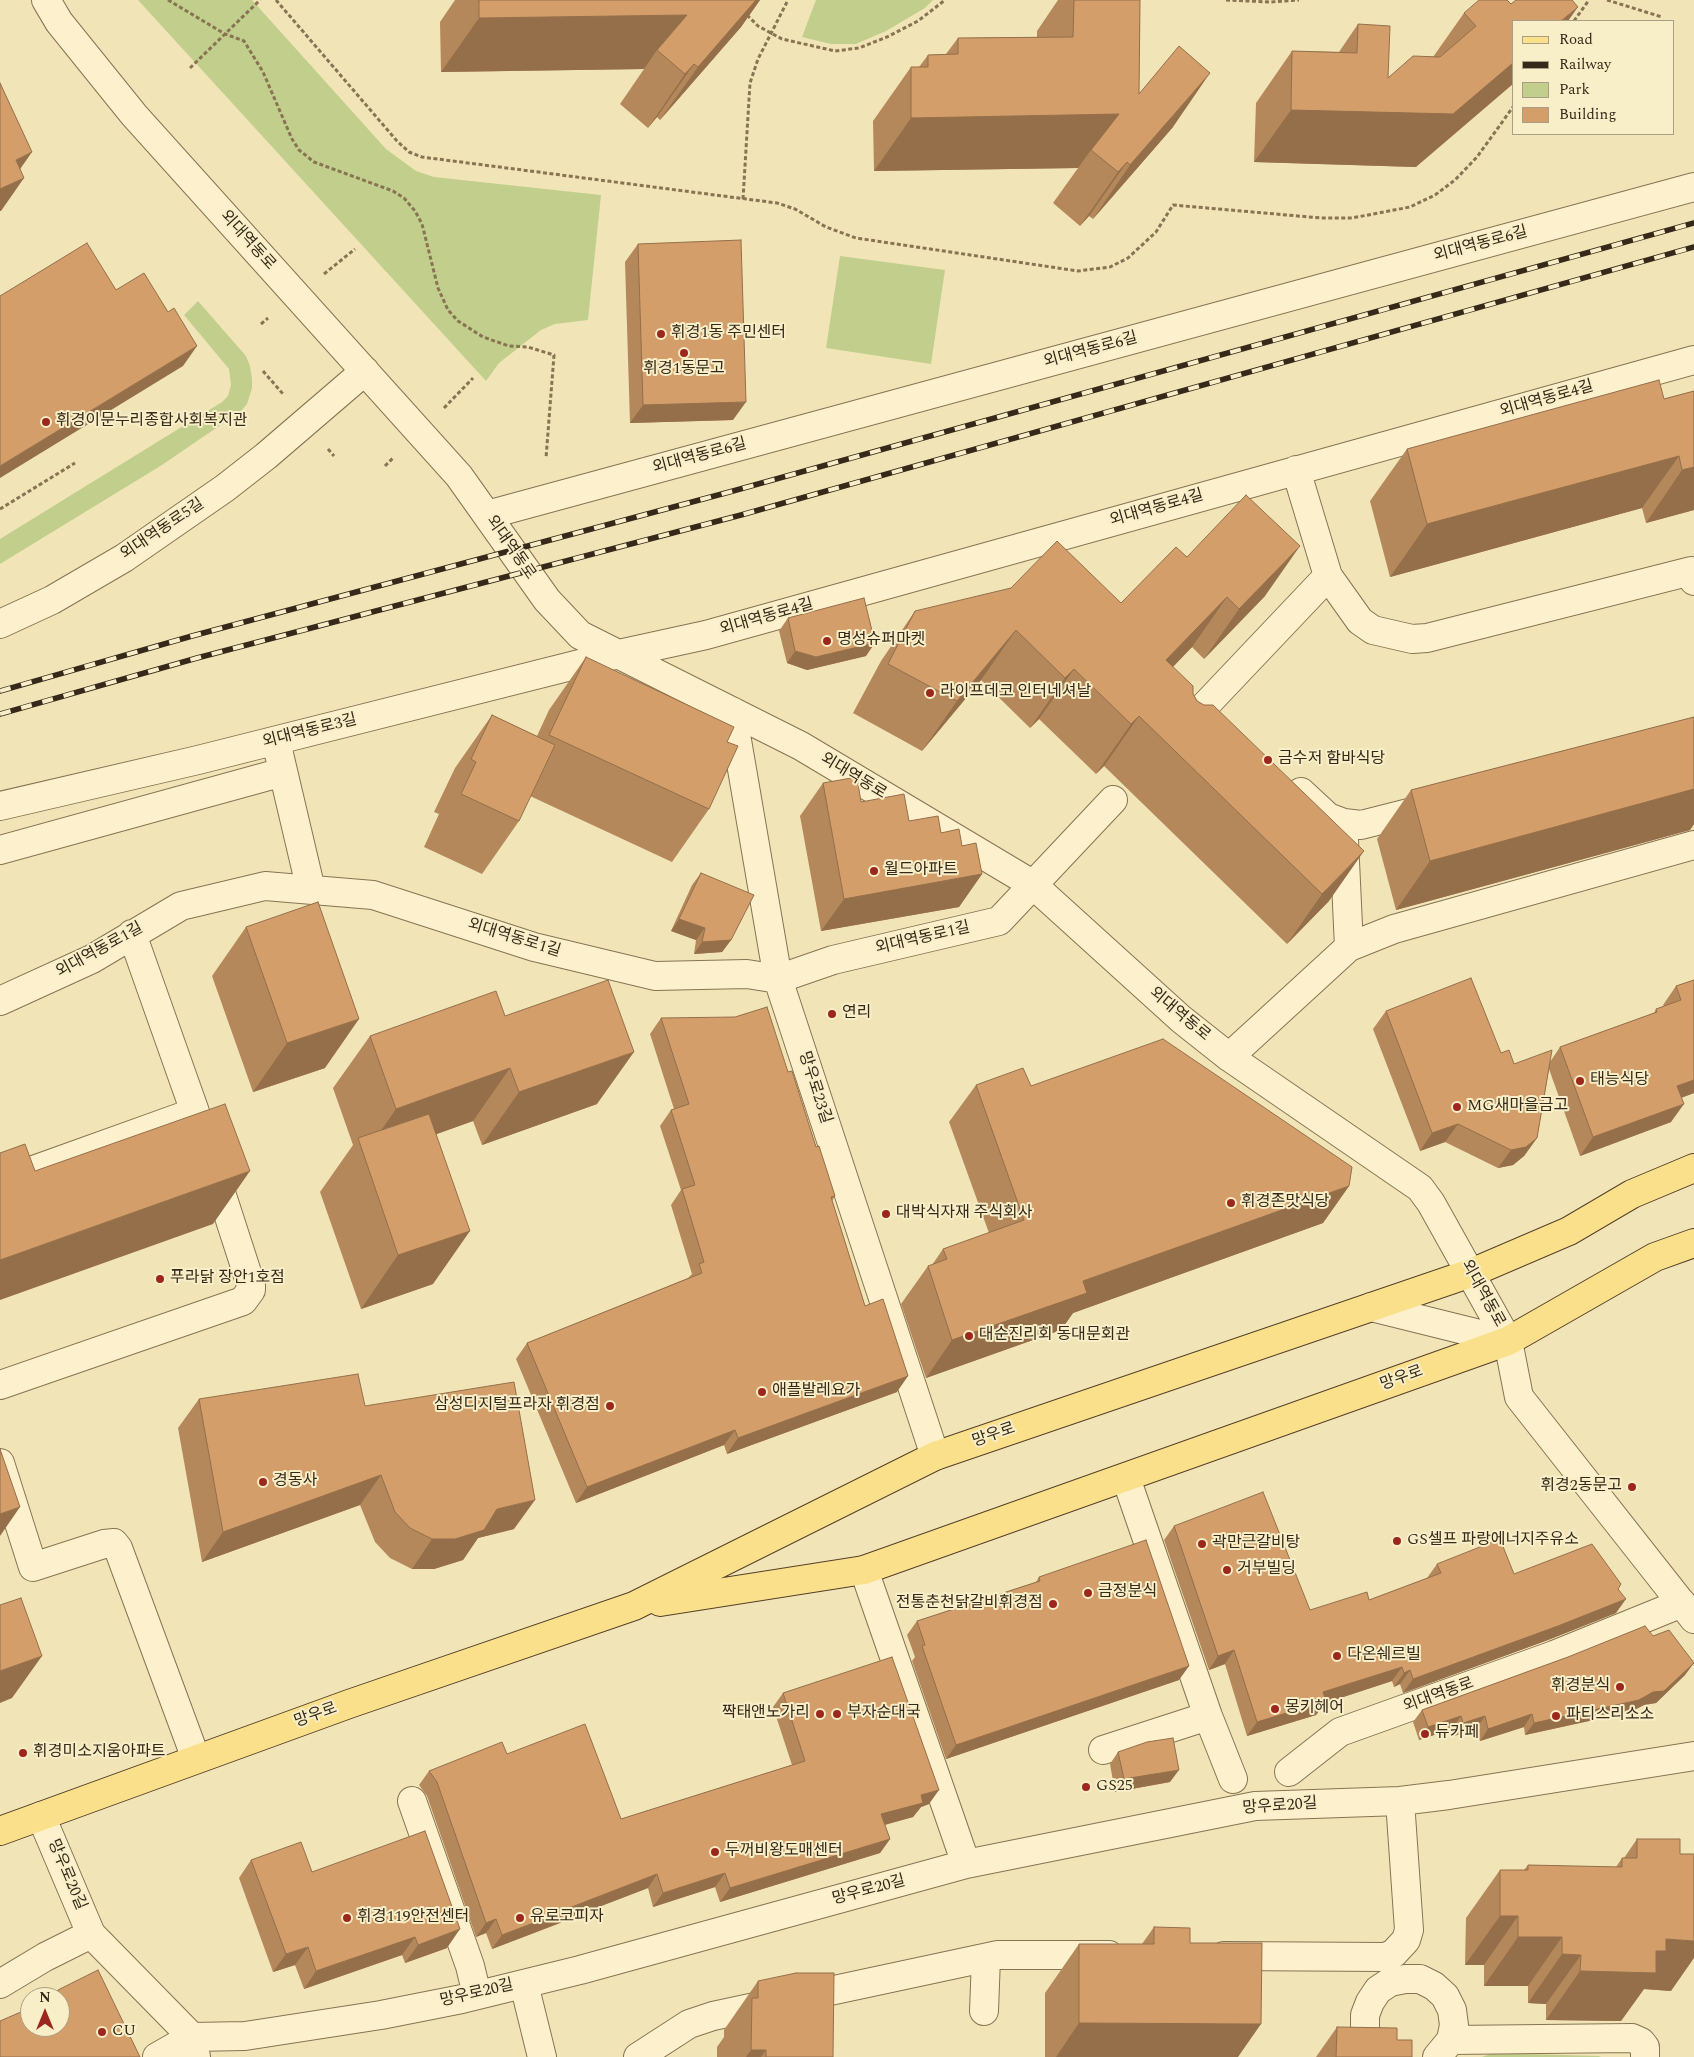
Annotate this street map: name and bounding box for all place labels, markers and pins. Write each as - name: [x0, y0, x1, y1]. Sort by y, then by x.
- place label: 휘경1동 주민센터: [671, 324, 786, 344]
- marker: 휘경1동 주민센터: [655, 328, 667, 340]
- marker: 휘경1동문고: [678, 347, 690, 359]
- place label: 휘경1동문고: [643, 360, 725, 380]
- place label: 휘경이문누리종합사회복지관: [56, 412, 247, 432]
- marker: 휘경이문누리종합사회복지관: [40, 416, 52, 428]
- place label: 명성슈퍼마켓: [837, 631, 925, 651]
- marker: 명성슈퍼마켓: [821, 635, 833, 647]
- place label: 라이프데코 인터네셔날: [940, 683, 1091, 703]
- marker: 라이프데코 인터네셔날: [924, 687, 936, 699]
- place label: 금수저 함바식당: [1278, 750, 1385, 770]
- marker: 금수저 함바식당: [1262, 754, 1274, 766]
- place label: 월드아파트: [884, 861, 958, 881]
- marker: 월드아파트: [868, 865, 880, 877]
- place label: 연리: [842, 1004, 871, 1024]
- marker: 연리: [826, 1008, 838, 1020]
- place label: 태능식당: [1590, 1071, 1649, 1091]
- marker: 태능식당: [1574, 1075, 1586, 1087]
- place label: MG새마을금고: [1467, 1097, 1568, 1117]
- marker: MG새마을금고: [1451, 1101, 1463, 1113]
- place label: 휘경존맛식당: [1241, 1193, 1329, 1213]
- marker: 휘경존맛식당: [1225, 1197, 1237, 1209]
- place label: 대박식자재 주식회사: [896, 1204, 1032, 1224]
- marker: 대박식자재 주식회사: [880, 1208, 892, 1220]
- place label: 푸라닭 장안1호점: [170, 1269, 285, 1289]
- marker: 푸라닭 장안1호점: [154, 1273, 166, 1285]
- place label: 대순진리회 동대문회관: [979, 1326, 1130, 1346]
- marker: 대순진리회 동대문회관: [963, 1330, 975, 1342]
- place label: 애플발레요가: [772, 1382, 860, 1402]
- marker: 애플발레요가: [756, 1386, 768, 1398]
- place label: 삼성디지털프라자 휘경점: [434, 1396, 600, 1416]
- marker: 삼성디지털프라자 휘경점: [604, 1400, 616, 1412]
- place label: 경동사: [273, 1472, 317, 1492]
- marker: 경동사: [257, 1476, 269, 1488]
- place label: 휘경2동문고: [1540, 1477, 1622, 1497]
- marker: 휘경2동문고: [1626, 1481, 1638, 1493]
- place label: GS셀프 파랑에너지주유소: [1407, 1531, 1579, 1551]
- place label: 곽만근갈비탕: [1212, 1534, 1300, 1554]
- marker: GS셀프 파랑에너지주유소: [1391, 1535, 1403, 1547]
- marker: 곽만근갈비탕: [1196, 1538, 1208, 1550]
- place label: 거부빌딩: [1237, 1560, 1296, 1580]
- marker: 거부빌딩: [1221, 1564, 1233, 1576]
- place label: 금정분식: [1098, 1583, 1157, 1603]
- marker: 금정분식: [1082, 1587, 1094, 1599]
- place label: 전통춘천닭갈비휘경점: [896, 1594, 1043, 1614]
- marker: 전통춘천닭갈비휘경점: [1047, 1598, 1059, 1610]
- place label: 다온쉐르빌: [1347, 1646, 1421, 1666]
- marker: 다온쉐르빌: [1331, 1650, 1343, 1662]
- place label: 휘경분식: [1551, 1677, 1610, 1697]
- marker: 휘경분식: [1614, 1681, 1626, 1693]
- place label: 몽키헤어: [1285, 1699, 1344, 1719]
- marker: 몽키헤어: [1269, 1703, 1281, 1715]
- place label: 짝태앤노가리: [722, 1704, 810, 1724]
- place label: 부자순대국: [847, 1704, 921, 1724]
- place label: 파티스리소소: [1566, 1706, 1654, 1726]
- marker: 짝태앤노가리: [814, 1708, 826, 1720]
- marker: 부자순대국: [831, 1708, 843, 1720]
- marker: 파티스리소소: [1550, 1710, 1562, 1722]
- place label: 듀카페: [1435, 1724, 1479, 1744]
- marker: 듀카페: [1419, 1728, 1431, 1740]
- place label: 휘경미소지움아파트: [33, 1743, 165, 1763]
- marker: 휘경미소지움아파트: [17, 1747, 29, 1759]
- place label: GS25: [1096, 1777, 1133, 1797]
- marker: GS25: [1080, 1781, 1092, 1793]
- place label: 두꺼비왕도매센터: [725, 1842, 843, 1862]
- marker: 두꺼비왕도매센터: [709, 1846, 721, 1858]
- place label: 휘경119안전센터: [357, 1908, 469, 1928]
- place label: 유로코피자: [530, 1908, 604, 1928]
- marker: 휘경119안전센터: [341, 1912, 353, 1924]
- marker: 유로코피자: [514, 1912, 526, 1924]
- place label: CU: [112, 2022, 136, 2042]
- marker: CU: [96, 2026, 108, 2038]

